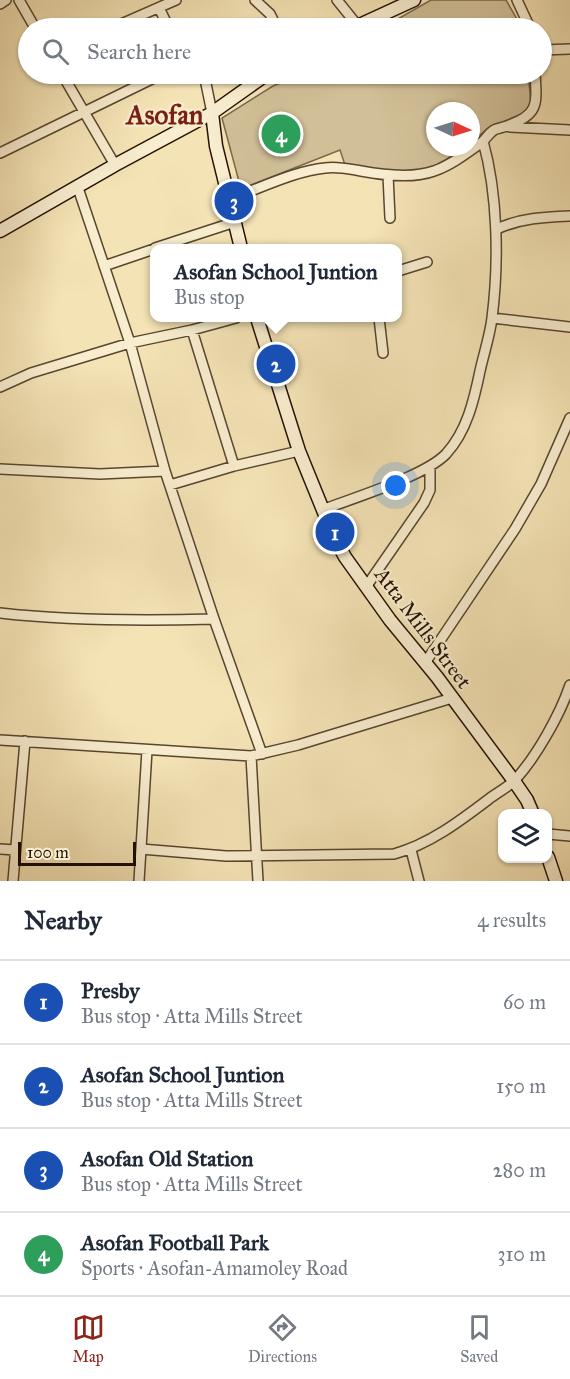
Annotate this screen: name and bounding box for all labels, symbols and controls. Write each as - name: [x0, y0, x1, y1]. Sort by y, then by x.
- search box: [18, 18, 552, 84]
- icon: search: [39, 35, 72, 68]
- text: Search here: [87, 38, 191, 65]
- district label: Asofan: [125, 98, 204, 131]
- north arrow: [426, 102, 480, 156]
- pin: 4: [262, 112, 300, 156]
- pin: 3: [214, 178, 254, 224]
- popup: [150, 244, 402, 322]
- text: Asofan School Juntion: [174, 258, 378, 285]
- text: Bus stop: [174, 285, 244, 309]
- pin: 2: [256, 342, 296, 386]
- your location: [381, 471, 410, 500]
- pin: 1: [316, 510, 354, 554]
- street label: Atta Mills Street: [368, 561, 477, 694]
- map controls: [498, 809, 552, 863]
- button: layers: [498, 809, 552, 863]
- scale bar: [18, 839, 136, 866]
- text: 100 m: [27, 843, 69, 862]
- text: Nearby: [24, 904, 102, 936]
- text: 4 results: [477, 908, 546, 932]
- text: Presby: [81, 977, 139, 1004]
- text: 1: [40, 990, 47, 1014]
- text: 60 m: [503, 990, 546, 1014]
- text: Bus stop · Atta Mills Street: [81, 1004, 303, 1028]
- text: Asofan School Juntion: [81, 1061, 284, 1088]
- text: 2: [39, 1074, 48, 1098]
- text: 150 m: [496, 1074, 546, 1098]
- text: Bus stop · Atta Mills Street: [81, 1088, 303, 1112]
- text: Asofan Old Station: [81, 1145, 253, 1172]
- text: 3: [40, 1158, 48, 1182]
- text: 280 m: [493, 1158, 546, 1182]
- text: Bus stop · Atta Mills Street: [81, 1172, 303, 1196]
- text: Asofan Football Park: [81, 1229, 269, 1256]
- text: 4: [38, 1242, 49, 1266]
- text: 310 m: [497, 1242, 546, 1266]
- text: Sports · Asofan-Amamoley Road: [81, 1256, 348, 1280]
- tab: Map: [72, 1311, 105, 1366]
- tab: Directions: [248, 1311, 317, 1366]
- tab: Saved: [460, 1311, 498, 1366]

